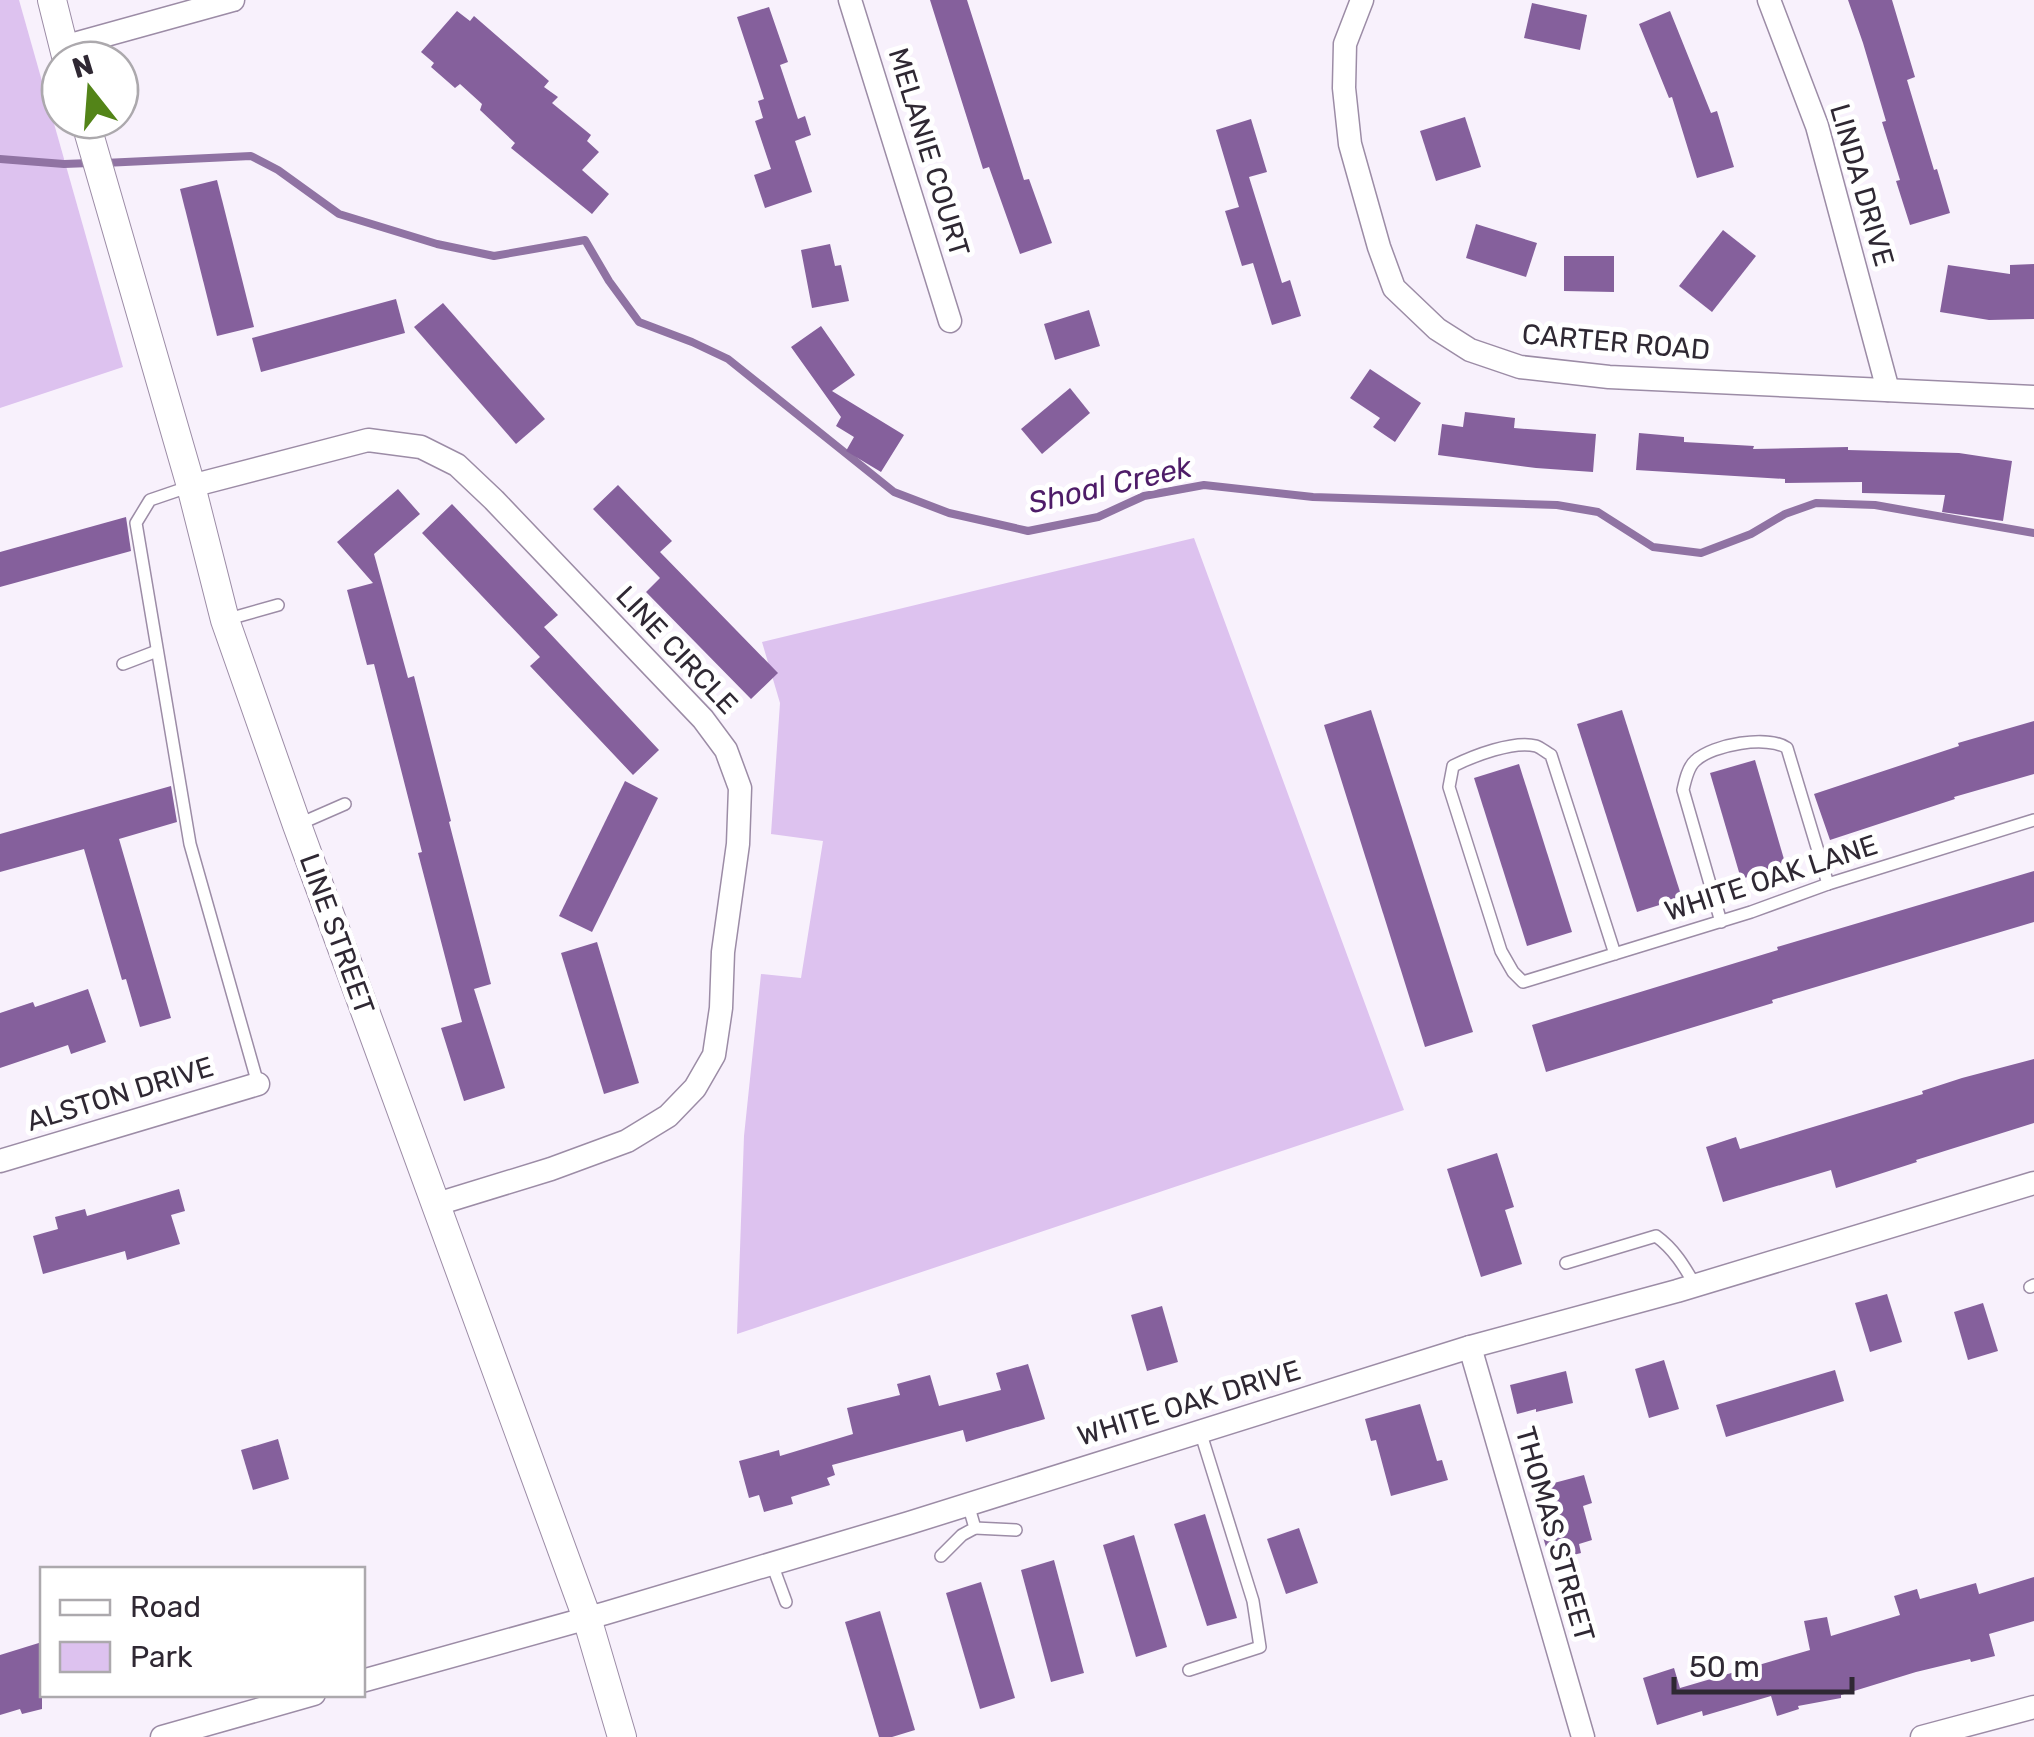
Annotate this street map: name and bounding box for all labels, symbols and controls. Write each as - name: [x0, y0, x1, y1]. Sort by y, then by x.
- north arrow: [40, 40, 140, 140]
- street label: MELANIE COURT: [882, 44, 976, 260]
- text: N: [68, 48, 97, 85]
- street label: LINDA DRIVE: [1823, 100, 1901, 270]
- street label: CARTER ROAD: [1521, 317, 1711, 367]
- water label: Shoal Creek: [1025, 449, 1196, 521]
- street label: LINE CIRCLE: [609, 579, 745, 721]
- street label: WHITE OAK LANE: [1660, 828, 1882, 928]
- street label: LINE STREET: [293, 849, 381, 1019]
- street label: ALSTON DRIVE: [23, 1050, 217, 1138]
- street label: WHITE OAK DRIVE: [1073, 1353, 1305, 1453]
- street label: THOMAS STREET: [1509, 1423, 1601, 1645]
- legend: [40, 1567, 365, 1697]
- text: Road: [130, 1589, 201, 1625]
- scale bar: [1674, 1632, 1852, 1694]
- text: Park: [130, 1639, 193, 1675]
- text: 50 m: [1689, 1649, 1760, 1685]

